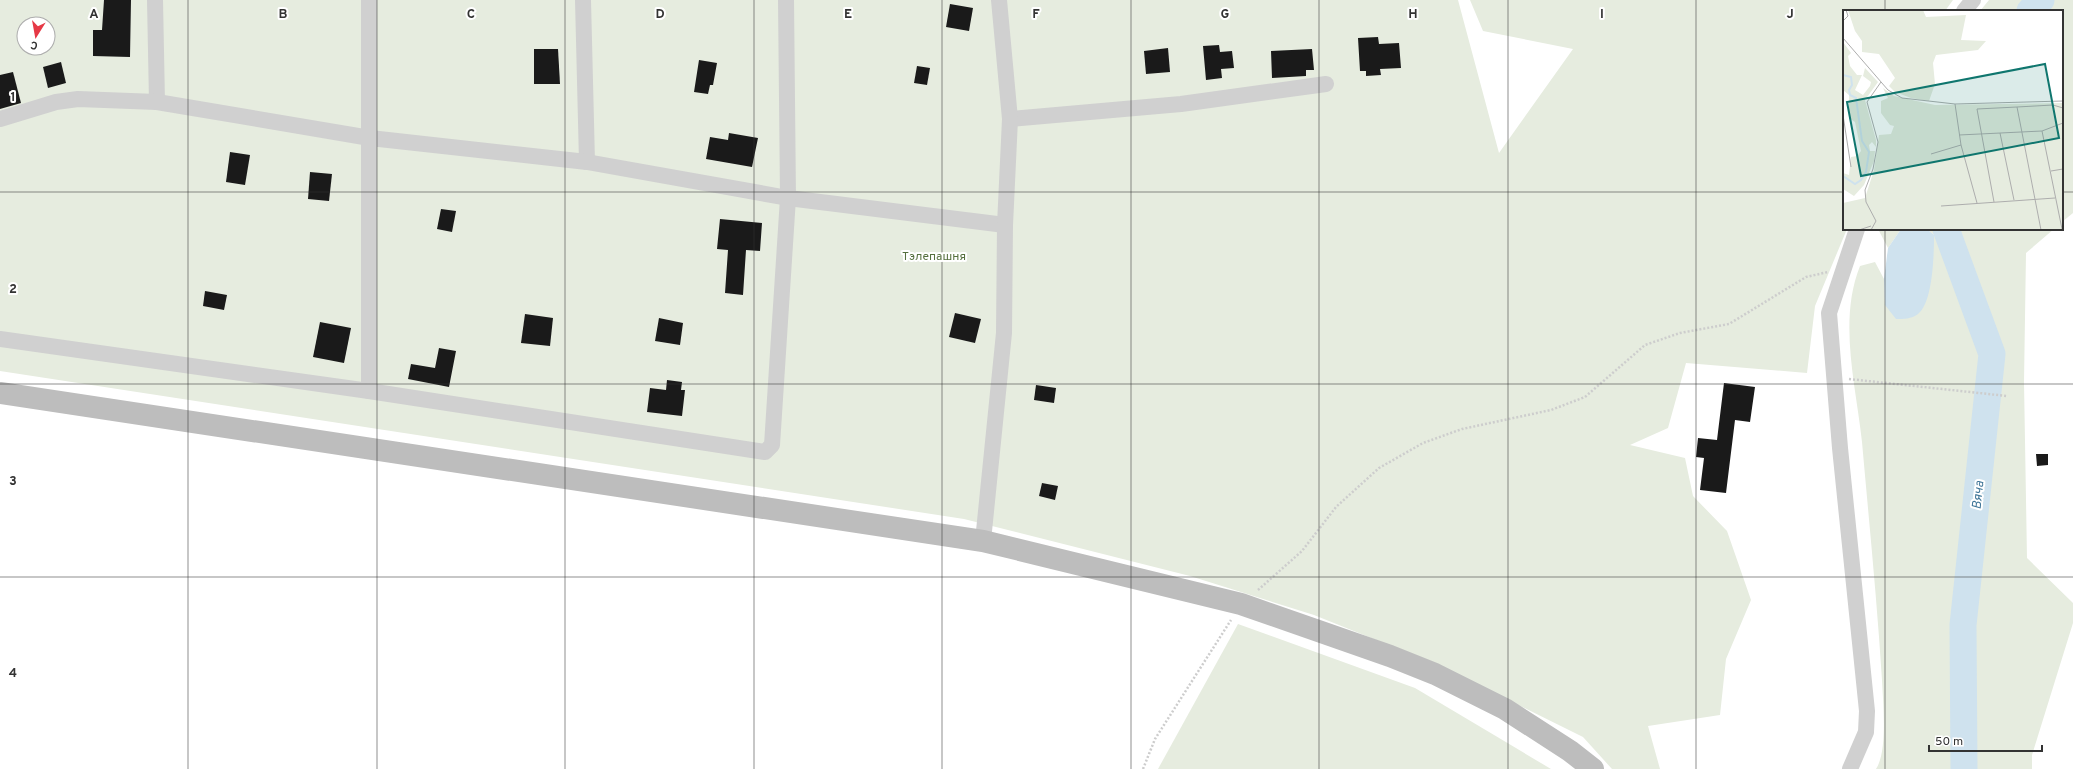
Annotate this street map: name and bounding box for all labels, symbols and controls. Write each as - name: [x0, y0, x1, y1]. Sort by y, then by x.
- text: A: [89, 7, 99, 23]
- text: B: [279, 7, 288, 23]
- text: C: [467, 7, 475, 23]
- text: D: [655, 7, 665, 23]
- text: E: [844, 7, 852, 23]
- text: F: [1032, 7, 1040, 23]
- text: G: [1221, 7, 1230, 23]
- text: H: [1408, 7, 1418, 23]
- text: I: [1600, 7, 1604, 23]
- text: J: [1786, 7, 1794, 23]
- inset map: [1843, 10, 2063, 230]
- north arrow: [16, 16, 56, 56]
- text: С: [29, 37, 39, 52]
- text: 1: [10, 90, 16, 106]
- park label: Тэлепашня: [902, 249, 966, 265]
- text: 2: [9, 282, 17, 298]
- text: 3: [9, 474, 17, 490]
- water label: Вяча: [1970, 480, 1988, 510]
- text: 4: [9, 666, 17, 682]
- scale bar: [1929, 727, 2042, 753]
- text: 50 m: [1935, 734, 1963, 750]

